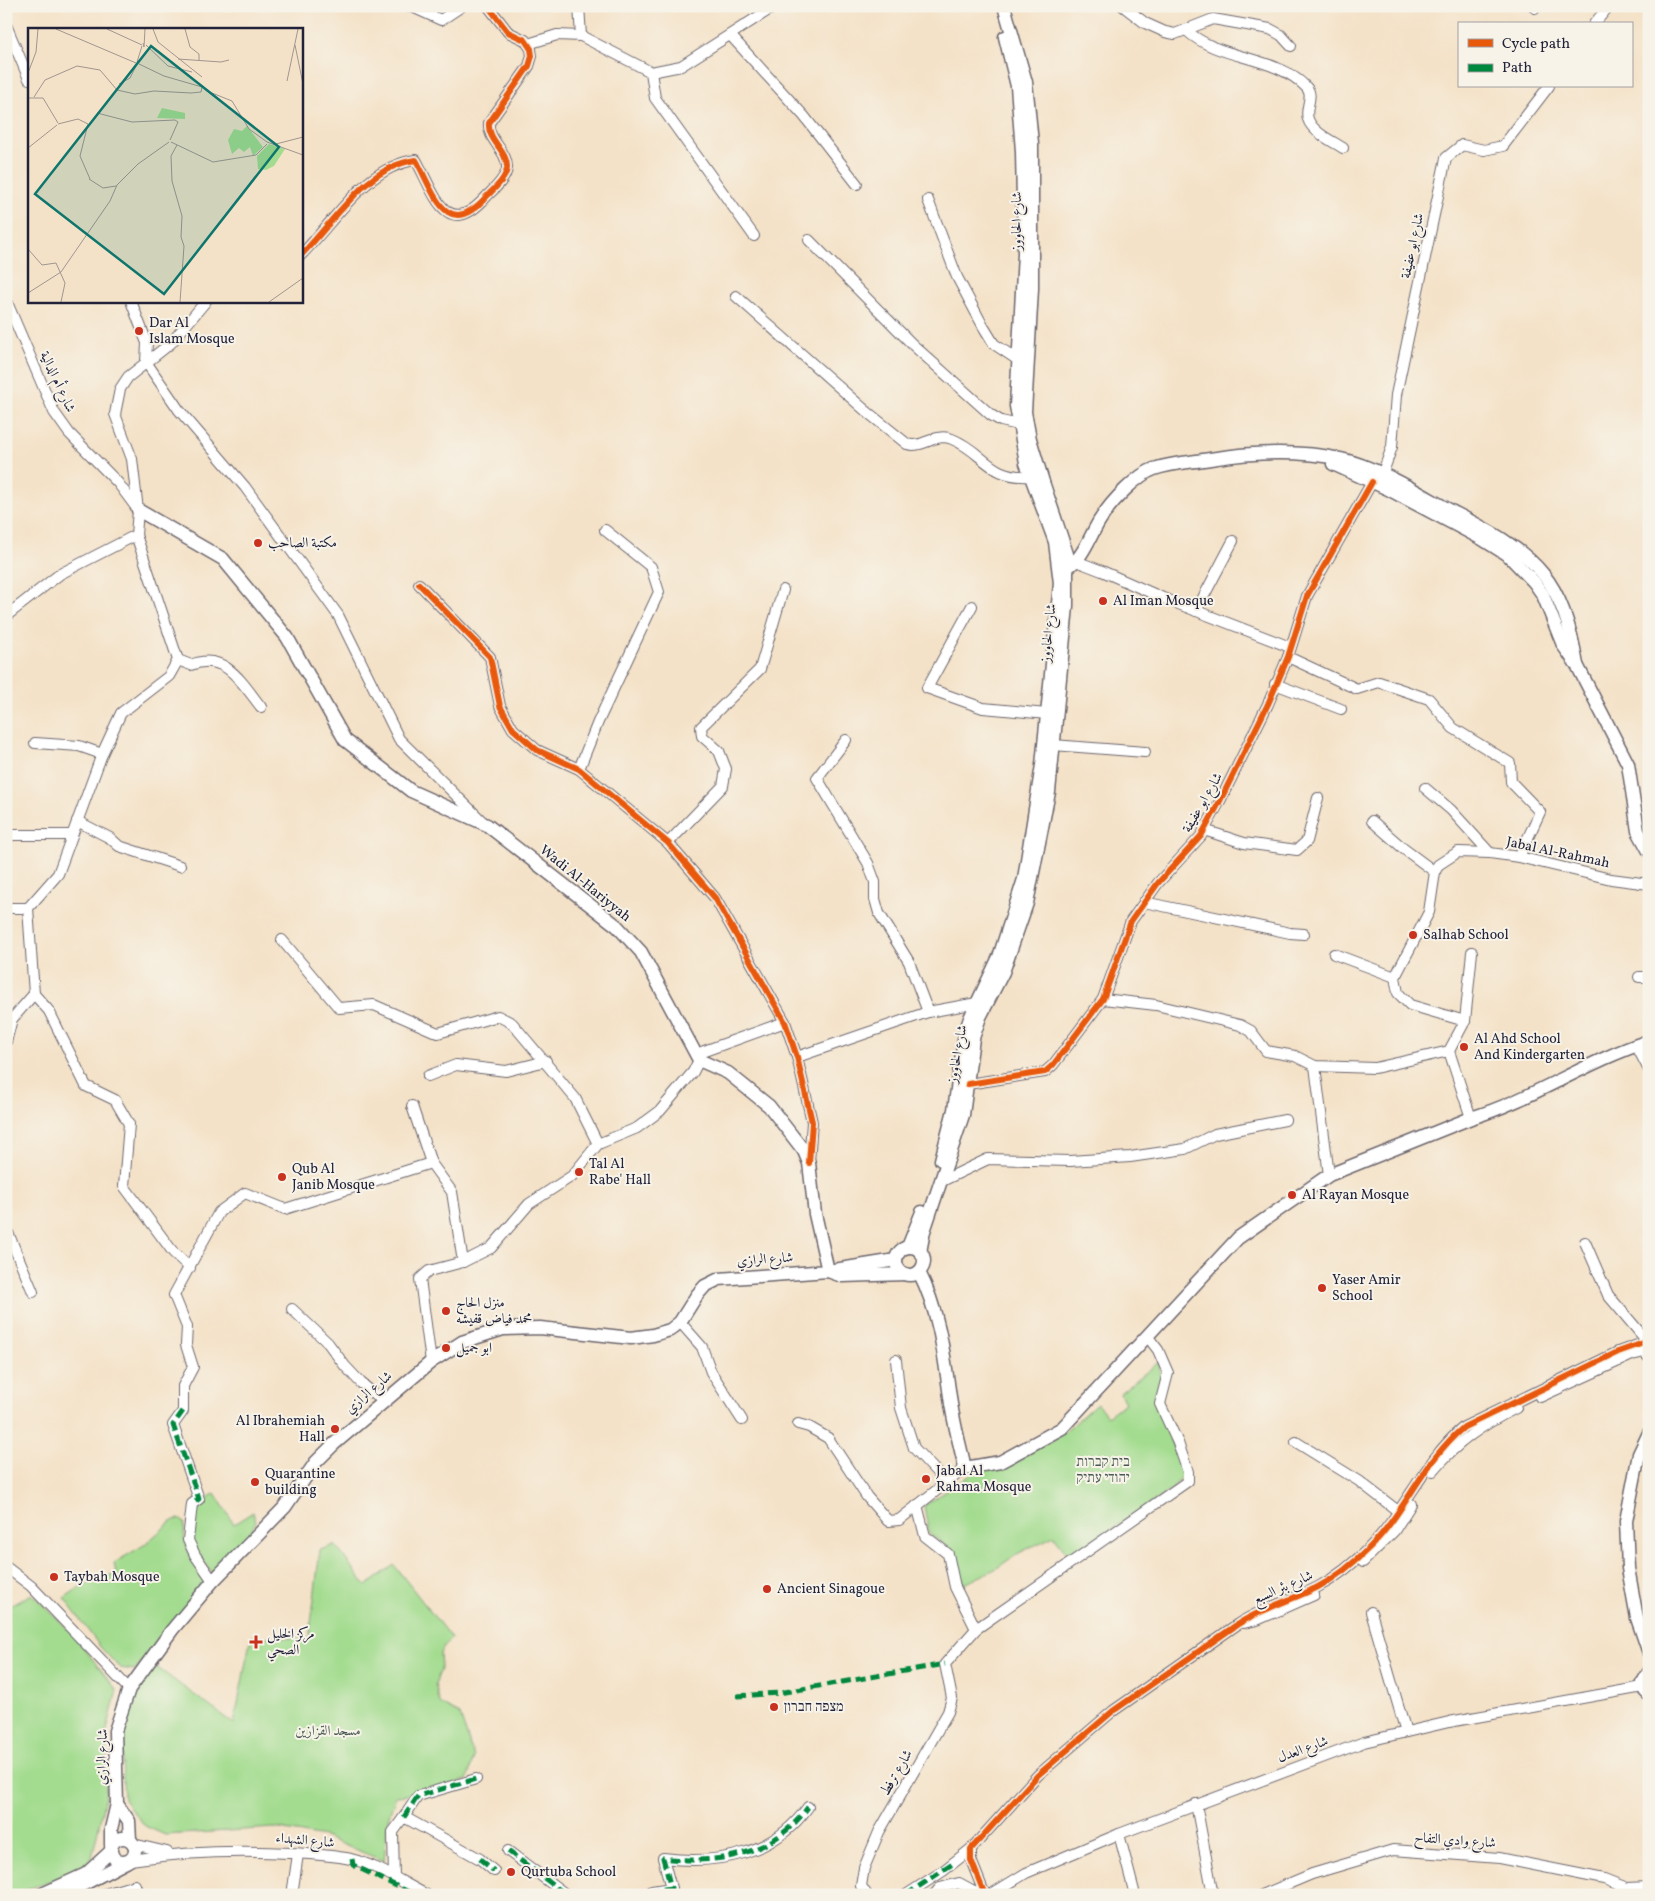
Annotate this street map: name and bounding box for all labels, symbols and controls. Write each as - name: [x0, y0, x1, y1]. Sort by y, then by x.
- legend: [1458, 22, 1632, 88]
- inset map: [28, 28, 302, 302]
- text: Cycle path: [1502, 34, 1570, 55]
- text: Path: [1502, 58, 1532, 79]
- street label: شارع الحاووز: [1008, 191, 1028, 252]
- street label: شارع ابو عفيفة: [1397, 211, 1430, 281]
- place label: Dar Al Islam Mosque: [149, 314, 235, 349]
- marker: Dar Al Islam Mosque: [133, 325, 145, 337]
- street label: شارع أم الدالية: [33, 347, 81, 417]
- place label: مكتبة الصاحب: [268, 534, 337, 553]
- marker: مكتبة الصاحب: [252, 537, 264, 549]
- place label: Al Iman Mosque: [1113, 592, 1214, 611]
- marker: Al Iman Mosque: [1097, 595, 1109, 607]
- street label: شارع الحاووز: [1036, 603, 1063, 665]
- street label: شارع ابو عفيفة: [1178, 769, 1229, 837]
- street label: Jabal Al-Rahmah: [1505, 833, 1611, 873]
- street label: Wadi Al-Hariyyah: [535, 841, 635, 927]
- place label: Salhab School: [1423, 926, 1509, 945]
- marker: Salhab School: [1407, 929, 1419, 941]
- street label: شارع الحاووز: [943, 1023, 973, 1087]
- place label: Al Ahd School And Kindergarten: [1474, 1030, 1585, 1065]
- marker: Al Ahd School And Kindergarten: [1458, 1041, 1470, 1053]
- place label: Tal Al Rabe' Hall: [589, 1155, 651, 1190]
- place label: Qub Al Janib Mosque: [292, 1160, 375, 1195]
- marker: Tal Al Rabe' Hall: [573, 1166, 585, 1178]
- marker: Qub Al Janib Mosque: [276, 1171, 288, 1183]
- place label: Al Rayan Mosque: [1302, 1186, 1409, 1205]
- marker: Al Rayan Mosque: [1286, 1189, 1298, 1201]
- street label: شارع الرازي: [736, 1249, 794, 1272]
- place label: Yaser Amir School: [1332, 1271, 1401, 1306]
- marker: Yaser Amir School: [1316, 1282, 1328, 1294]
- place label: منزل الحاج محمد فياض قفيشه: [456, 1294, 532, 1329]
- marker: منزل الحاج محمد فياض قفيشه: [440, 1305, 452, 1317]
- place label: ابو جميل: [456, 1339, 492, 1358]
- marker: ابو جميل: [440, 1342, 452, 1354]
- street label: شارع الرازي: [341, 1367, 397, 1419]
- place label: Al Ibrahemiah Hall: [236, 1412, 325, 1447]
- marker: Al Ibrahemiah Hall: [329, 1423, 341, 1435]
- park label: בית קברות יהודי עתיק: [1076, 1453, 1130, 1488]
- place label: Jabal Al Rahma Mosque: [936, 1462, 1032, 1497]
- place label: Quarantine building: [265, 1465, 336, 1500]
- marker: Jabal Al Rahma Mosque: [920, 1473, 932, 1485]
- marker: Quarantine building: [249, 1476, 261, 1488]
- street label: شارع بئر السبع: [1250, 1566, 1317, 1612]
- place label: Taybah Mosque: [64, 1568, 160, 1587]
- marker: Taybah Mosque: [48, 1571, 60, 1583]
- place label: Ancient Sinagoue: [777, 1580, 885, 1599]
- marker: Ancient Sinagoue: [761, 1583, 773, 1595]
- place label: مركز الخليل الصحي: [267, 1625, 315, 1662]
- marker: مركز الخليل الصحي: [249, 1635, 263, 1649]
- place label: מצפה חברון: [784, 1698, 844, 1717]
- marker: מצפה חברון: [768, 1701, 780, 1713]
- park label: مسجد القزازين: [295, 1722, 361, 1741]
- street label: شارع الرازي: [93, 1729, 114, 1785]
- street label: شارع العدل: [1275, 1732, 1331, 1769]
- street label: شارع ترفط: [876, 1746, 919, 1800]
- street label: شارع الشهداء: [275, 1829, 335, 1854]
- street label: شارع وادي التفاح: [1413, 1829, 1497, 1855]
- place label: Qurtuba School: [521, 1863, 616, 1882]
- marker: Qurtuba School: [505, 1866, 517, 1878]

